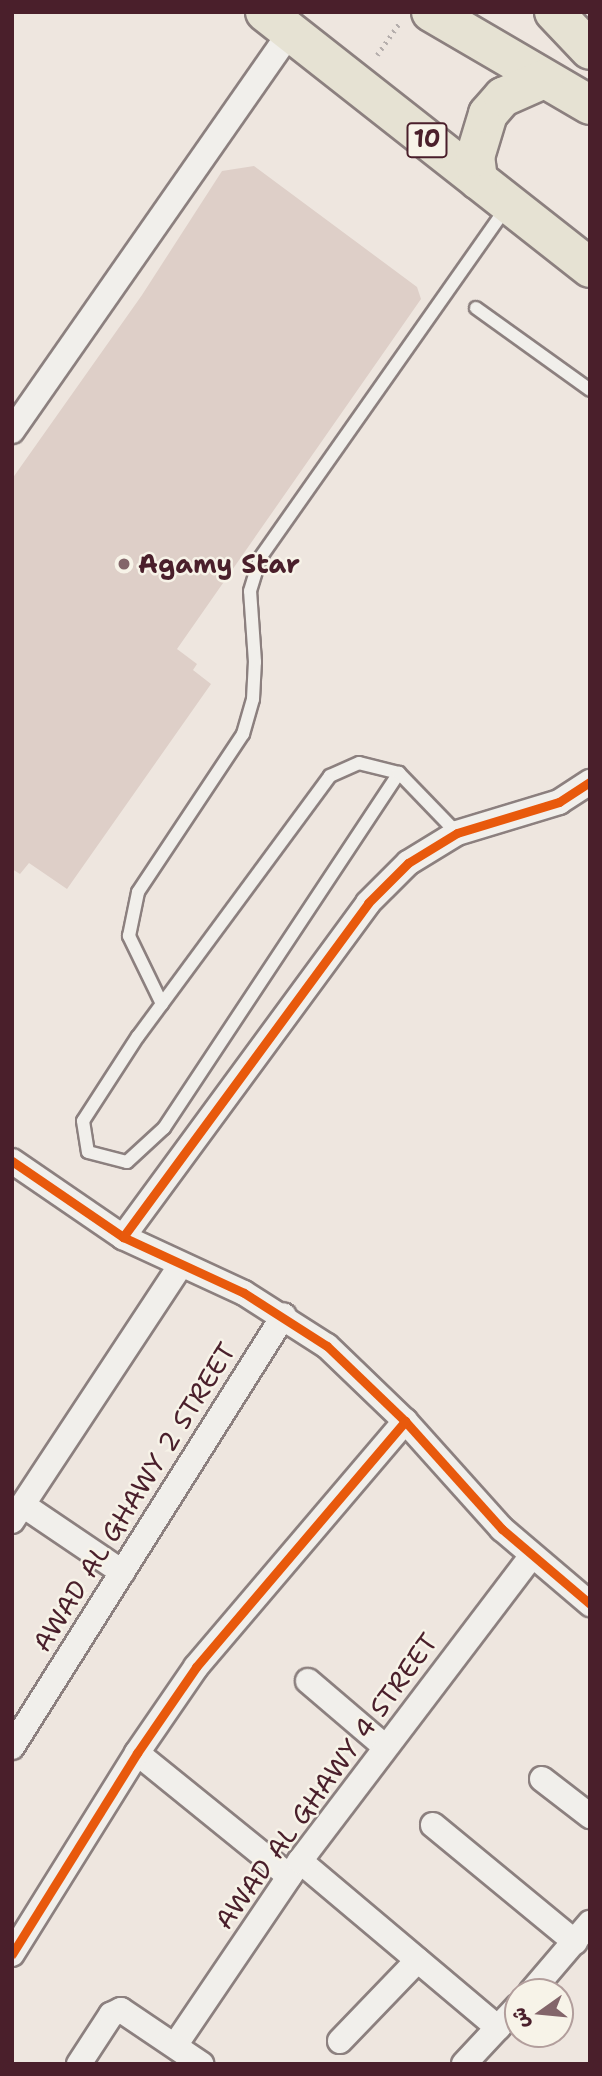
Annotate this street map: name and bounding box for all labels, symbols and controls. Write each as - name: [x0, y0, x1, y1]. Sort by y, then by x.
- road number: 10: [406, 120, 448, 160]
- place label: Agamy Star: [138, 548, 300, 580]
- marker: Agamy Star: [116, 556, 132, 572]
- street label: AWAD AL GHAWY 2 STREET: [26, 1337, 242, 1657]
- street label: AWAD AL GHAWY 4 STREET: [208, 1627, 444, 1935]
- north arrow: [504, 1978, 574, 2048]
- text: ش: [505, 2005, 535, 2031]

